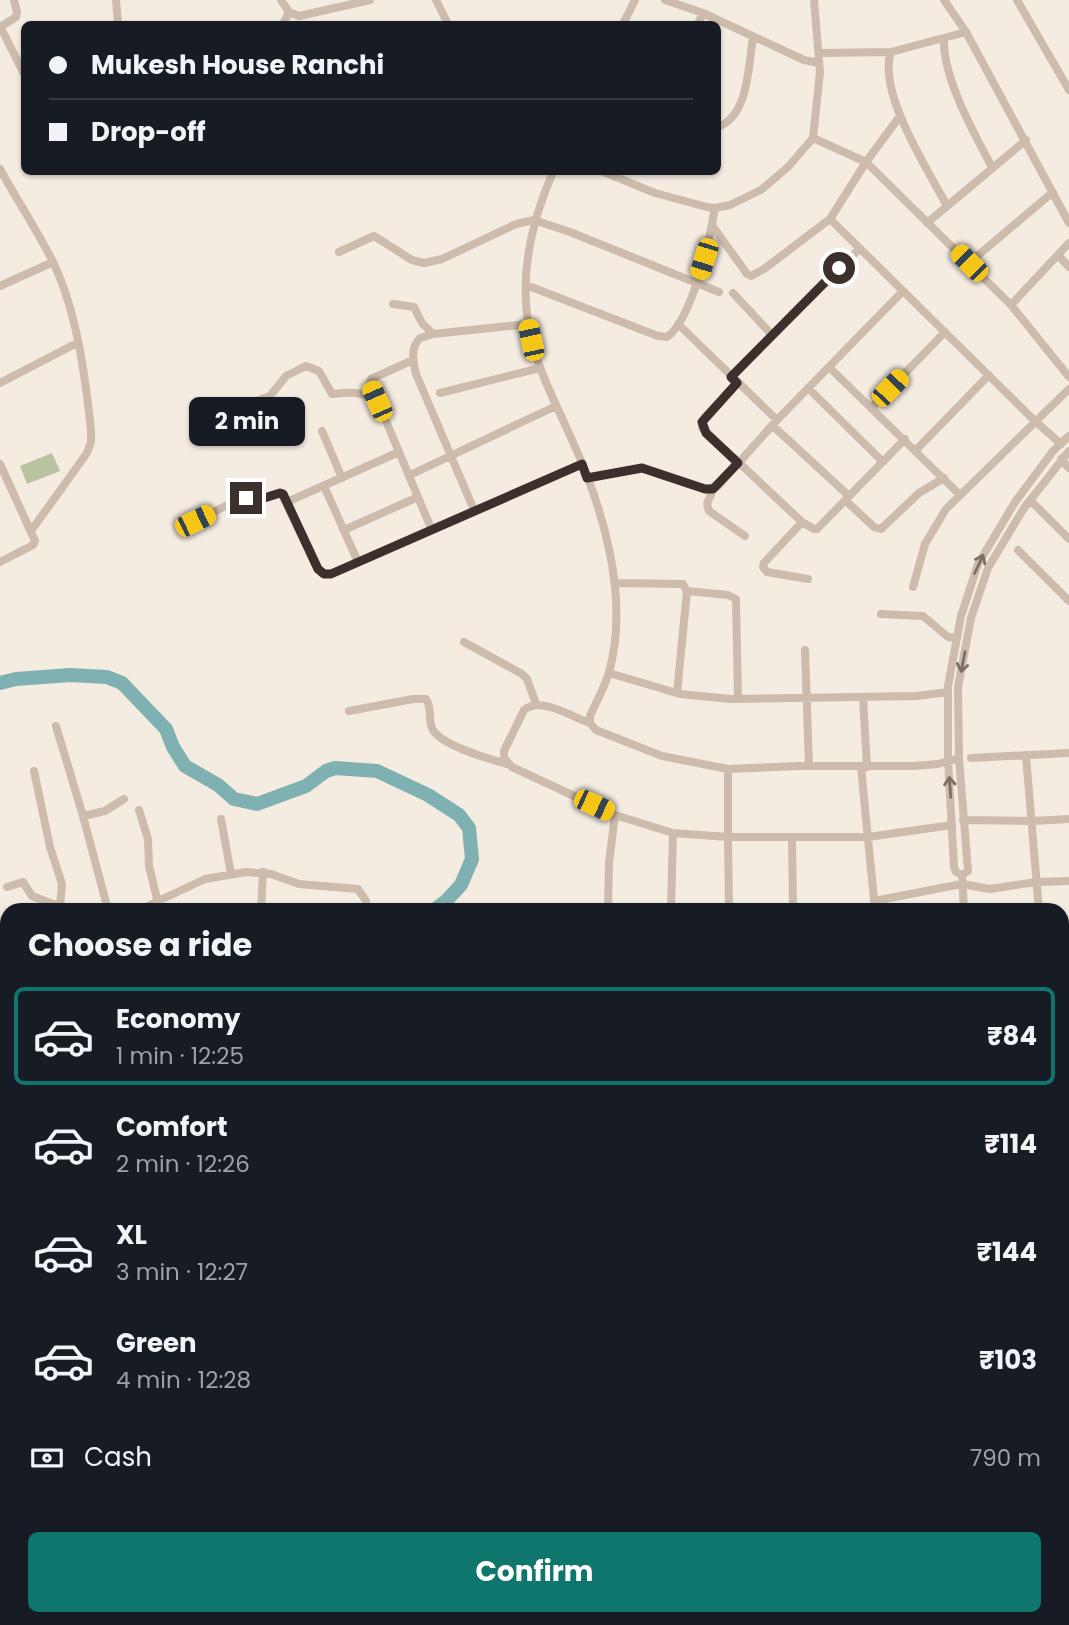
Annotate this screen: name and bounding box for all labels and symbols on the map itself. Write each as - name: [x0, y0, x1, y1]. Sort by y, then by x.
- car: [688, 236, 721, 282]
- car: [947, 241, 992, 285]
- route start: [823, 252, 855, 284]
- car: [517, 317, 546, 363]
- car: [868, 366, 913, 410]
- car: [359, 378, 396, 424]
- callout: 2 min: [188, 396, 304, 446]
- route end: [230, 482, 262, 514]
- car: [172, 502, 219, 540]
- one-way arrow: [973, 554, 986, 575]
- one-way arrow: [956, 650, 969, 673]
- one-way arrow: [943, 776, 956, 799]
- car: [571, 787, 618, 823]

